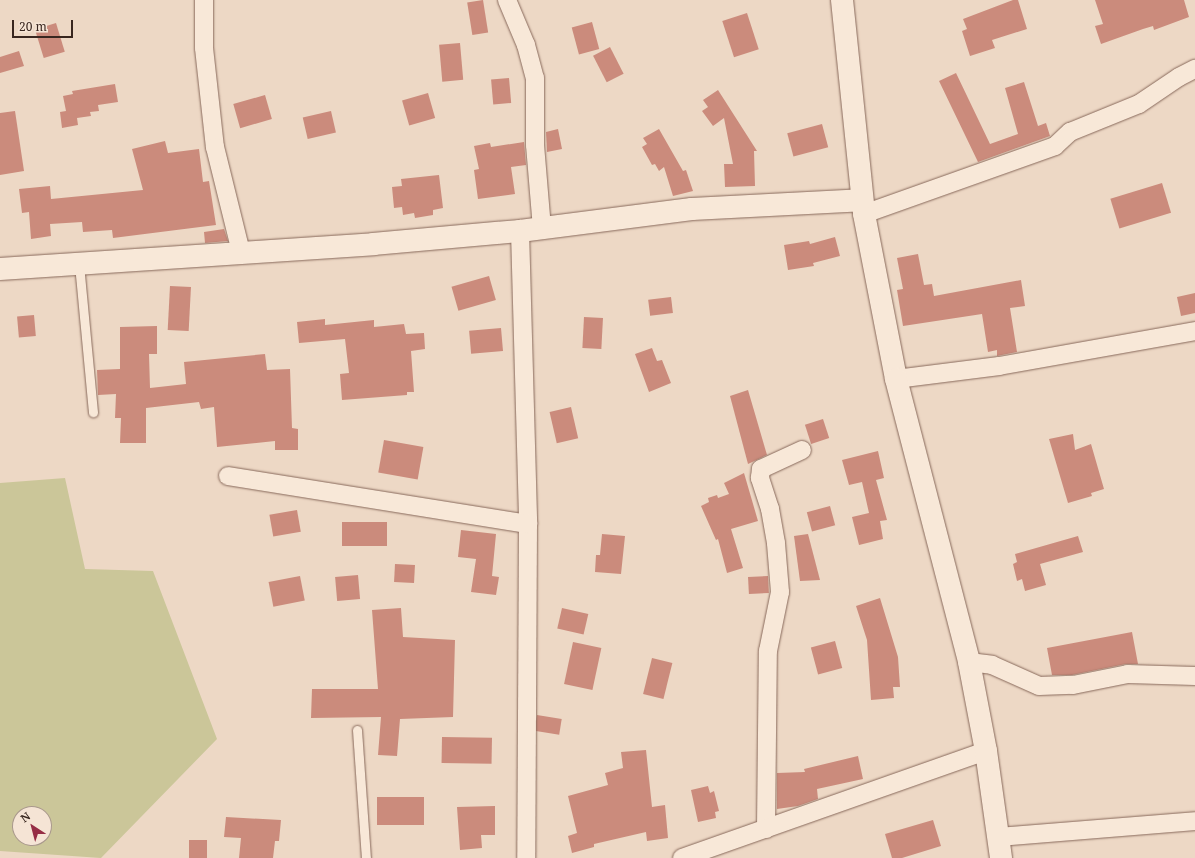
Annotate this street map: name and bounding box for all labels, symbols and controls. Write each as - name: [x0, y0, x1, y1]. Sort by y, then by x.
- scale bar: [14, 12, 75, 38]
- text: 20 m: [19, 18, 47, 35]
- north arrow: [12, 806, 52, 846]
- text: N: [17, 808, 33, 825]

